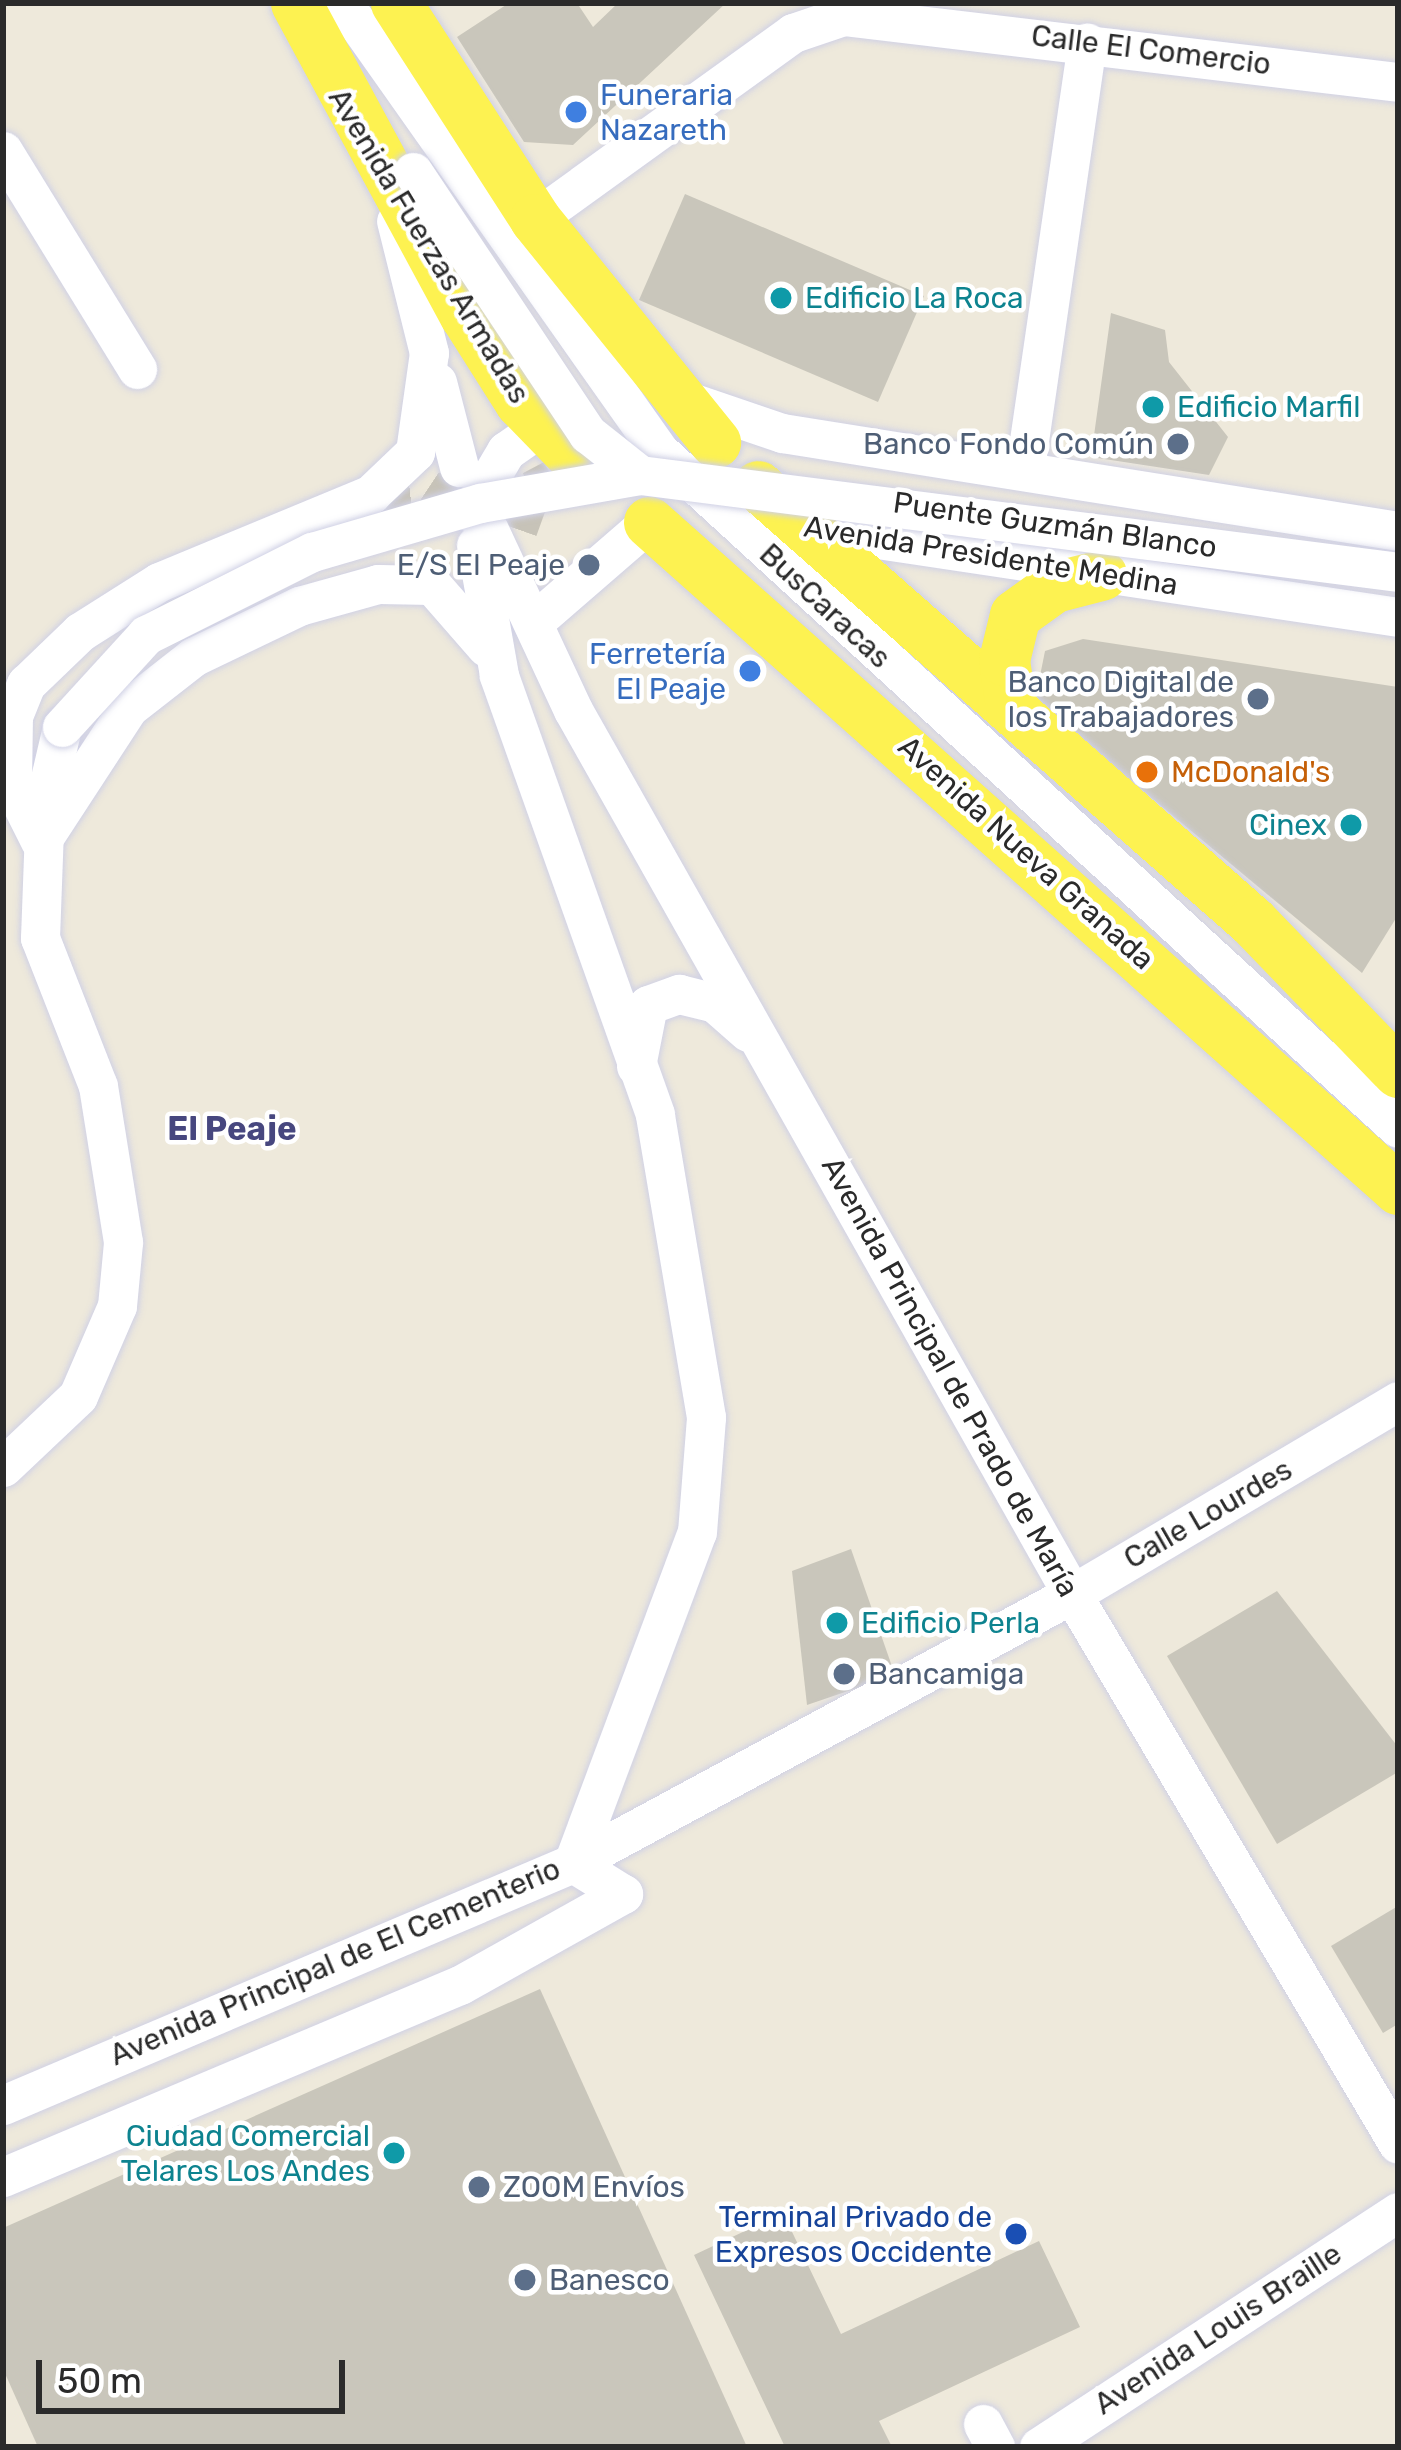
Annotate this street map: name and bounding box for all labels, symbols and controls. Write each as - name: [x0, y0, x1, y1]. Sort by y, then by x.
- street label: Calle El Comercio: [1029, 17, 1273, 83]
- place label: Funeraria Nazareth: [600, 77, 733, 148]
- street label: Avenida Fuerzas Armadas: [320, 82, 538, 410]
- marker: Funeraria Nazareth: [563, 99, 589, 125]
- place label: Edificio La Roca: [805, 280, 1024, 316]
- marker: Edificio La Roca: [768, 285, 794, 311]
- place label: Edificio Marfil: [1177, 389, 1361, 425]
- marker: Edificio Marfil: [1140, 394, 1166, 420]
- place label: Banco Fondo Común: [863, 426, 1154, 462]
- marker: Banco Fondo Común: [1165, 431, 1191, 457]
- street label: Puente Guzmán Blanco: [891, 484, 1219, 566]
- street label: Avenida Presidente Medina: [802, 509, 1180, 603]
- street label: BusCaracas: [752, 536, 898, 676]
- place label: E/S El Peaje: [397, 547, 565, 583]
- marker: E/S El Peaje: [576, 552, 602, 578]
- place label: Ferretería El Peaje: [589, 636, 726, 706]
- marker: Ferretería El Peaje: [737, 658, 763, 684]
- place label: Banco Digital de los Trabajadores: [1007, 664, 1234, 734]
- marker: Banco Digital de los Trabajadores: [1245, 686, 1271, 712]
- street label: Avenida Nueva Granada: [891, 729, 1161, 977]
- place label: McDonald's: [1171, 754, 1330, 790]
- marker: McDonald's: [1134, 759, 1160, 785]
- place label: Cinex: [1249, 807, 1327, 843]
- marker: Cinex: [1338, 812, 1364, 838]
- district label: El Peaje: [167, 1109, 297, 1149]
- street label: Avenida Principal de Prado de María: [814, 1151, 1086, 1603]
- street label: Calle Lourdes: [1118, 1451, 1298, 1577]
- place label: Edificio Perla: [861, 1605, 1040, 1641]
- marker: Edificio Perla: [824, 1610, 850, 1636]
- place label: Bancamiga: [868, 1656, 1024, 1692]
- marker: Bancamiga: [831, 1661, 857, 1687]
- street label: Avenida Principal de El Cementerio: [104, 1851, 566, 2073]
- place label: Ciudad Comercial Telares Los Andes: [120, 2118, 370, 2188]
- marker: Ciudad Comercial Telares Los Andes: [381, 2140, 407, 2166]
- place label: ZOOM Envíos: [503, 2169, 685, 2205]
- marker: ZOOM Envíos: [466, 2174, 492, 2200]
- place label: Terminal Privado de Expresos Occidente: [715, 2199, 992, 2270]
- marker: Terminal Privado de Expresos Occidente: [1003, 2221, 1029, 2247]
- street label: Avenida Louis Braille: [1088, 2236, 1348, 2422]
- place label: Banesco: [549, 2262, 670, 2298]
- marker: Banesco: [512, 2267, 538, 2293]
- scale bar: [42, 2336, 351, 2410]
- text: 50 m: [57, 2359, 142, 2402]

